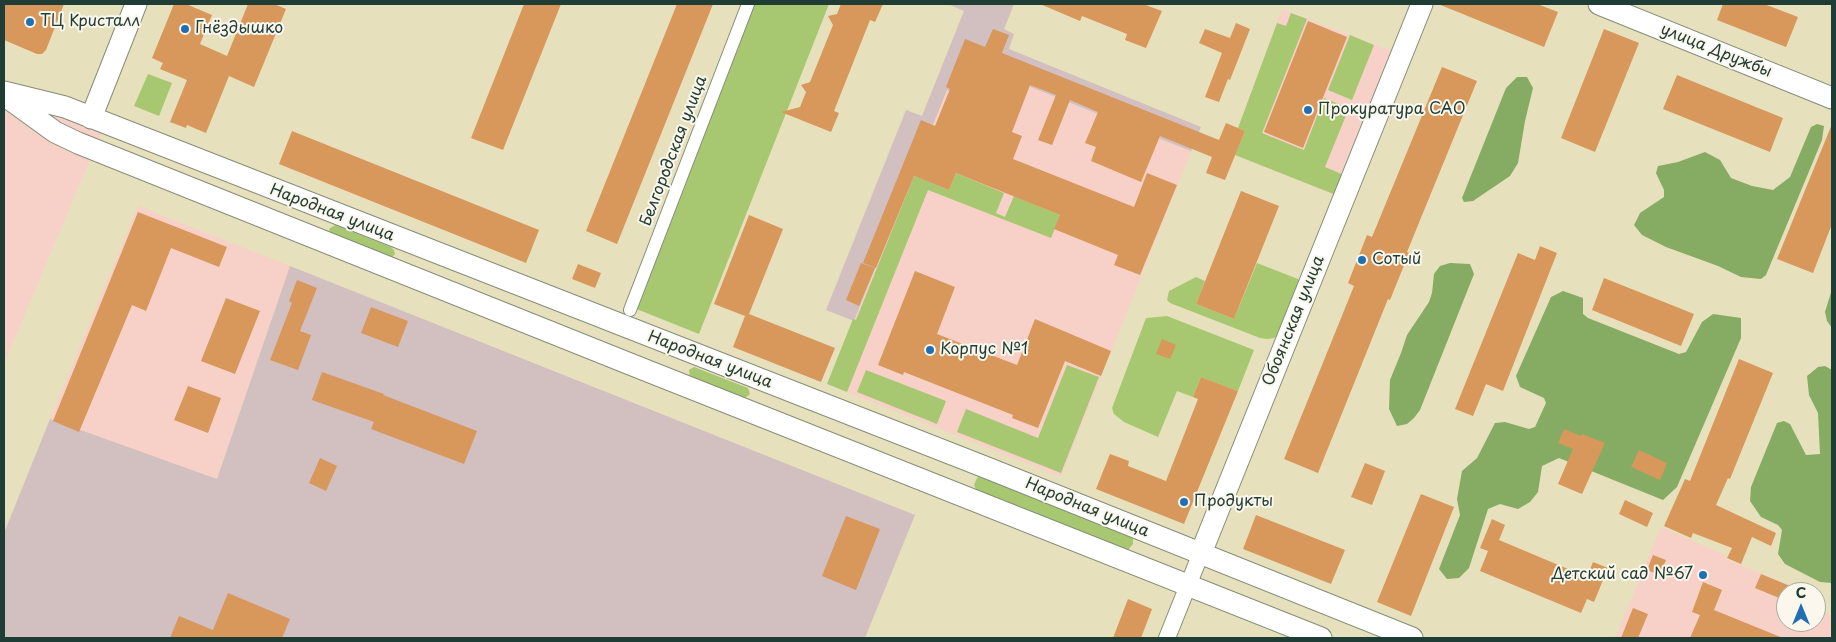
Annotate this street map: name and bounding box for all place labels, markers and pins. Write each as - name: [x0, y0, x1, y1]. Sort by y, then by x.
- place label: ТЦ Кристалл: [40, 12, 140, 32]
- marker: ТЦ Кристалл: [24, 16, 36, 28]
- place label: Гнёздышко: [195, 19, 283, 39]
- marker: Гнёздышко: [179, 23, 191, 35]
- place label: Прокуратура САО: [1318, 100, 1466, 120]
- marker: Прокуратура САО: [1302, 104, 1314, 116]
- place label: Сотый: [1372, 250, 1421, 270]
- marker: Сотый: [1356, 254, 1368, 266]
- place label: Корпус №1: [940, 340, 1028, 360]
- marker: Корпус №1: [924, 344, 936, 356]
- place label: Продукты: [1194, 492, 1273, 512]
- marker: Продукты: [1178, 496, 1190, 508]
- place label: Детский сад №67: [1552, 565, 1693, 585]
- marker: Детский сад №67: [1697, 569, 1709, 581]

